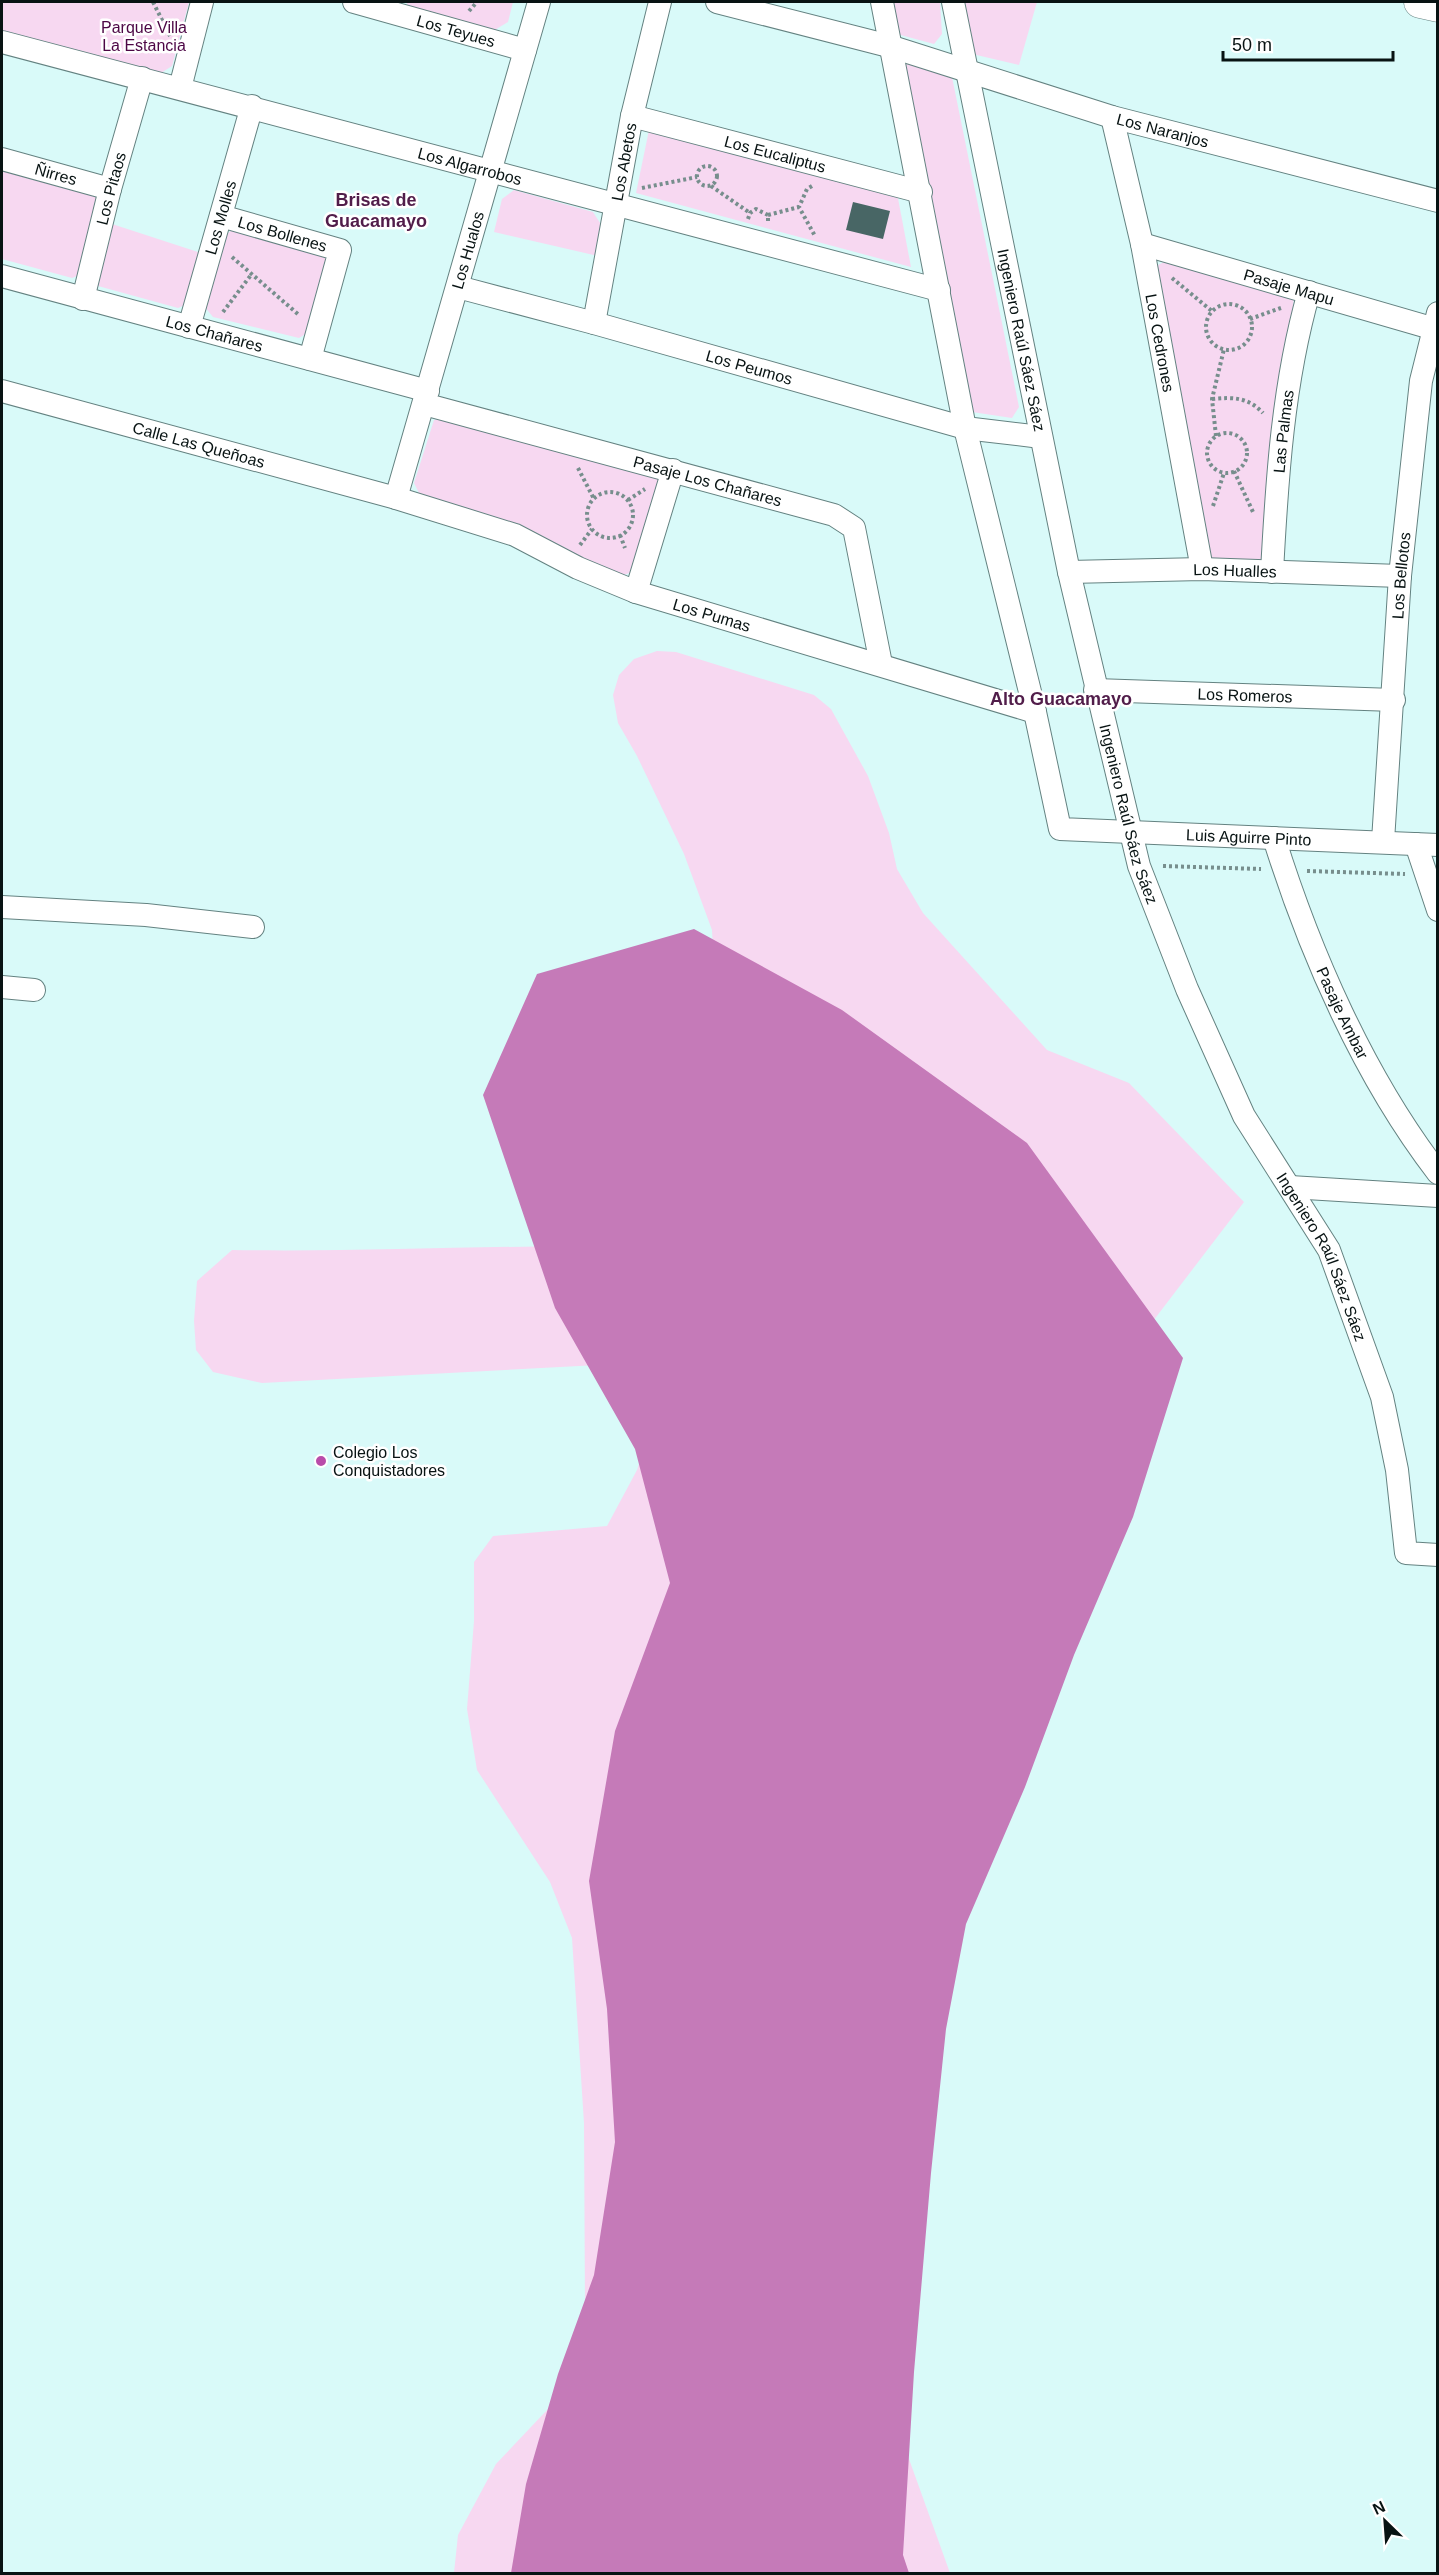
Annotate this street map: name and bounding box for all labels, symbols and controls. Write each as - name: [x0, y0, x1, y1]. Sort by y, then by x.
- street label: Los Teyues: [415, 12, 497, 50]
- park label: Parque Villa La Estancia: [101, 19, 187, 54]
- scale bar: [1223, 24, 1392, 62]
- text: 50 m: [1232, 35, 1272, 55]
- street label: Los Naranjos: [1115, 111, 1210, 151]
- street label: Los Abetos: [609, 121, 640, 202]
- street label: Los Eucaliptus: [722, 133, 828, 176]
- street label: Los Algarrobos: [416, 144, 524, 188]
- street label: Los Pitaos: [93, 150, 129, 227]
- street label: Ñirres: [33, 159, 79, 188]
- street label: Los Molles: [202, 178, 239, 257]
- district label: Brisas de Guacamayo: [325, 190, 427, 231]
- street label: Los Hualos: [449, 209, 487, 291]
- street label: Los Bollenes: [236, 213, 329, 255]
- street label: Ingeniero Raúl Sáez Sáez: [994, 247, 1048, 433]
- street label: Pasaje Mapu: [1242, 266, 1336, 308]
- street label: Los Cedrones: [1142, 292, 1177, 393]
- street label: Los Chañares: [164, 313, 265, 355]
- street label: Los Peumos: [704, 347, 794, 388]
- street label: Las Palmas: [1270, 389, 1297, 474]
- street label: Calle Las Queñoas: [131, 419, 267, 471]
- street label: Pasaje Los Chañares: [632, 453, 784, 510]
- street label: Los Bellotos: [1389, 531, 1414, 620]
- street label: Los Hualles: [1193, 561, 1277, 581]
- street label: Los Pumas: [671, 596, 753, 635]
- street label: Los Romeros: [1197, 685, 1293, 706]
- district label: Alto Guacamayo: [990, 689, 1132, 709]
- street label: Ingeniero Raúl Sáez Sáez: [1096, 722, 1161, 907]
- street label: Luis Aguirre Pinto: [1186, 826, 1312, 849]
- street label: Pasaje Ambar: [1313, 965, 1372, 1062]
- street label: Ingeniero Raúl Sáez Sáez: [1273, 1170, 1369, 1344]
- place label: Colegio Los Conquistadores: [333, 1444, 445, 1479]
- marker: Colegio Los Conquistadores: [314, 1454, 328, 1468]
- north arrow: [1355, 2491, 1415, 2551]
- text: N: [1370, 2498, 1388, 2518]

